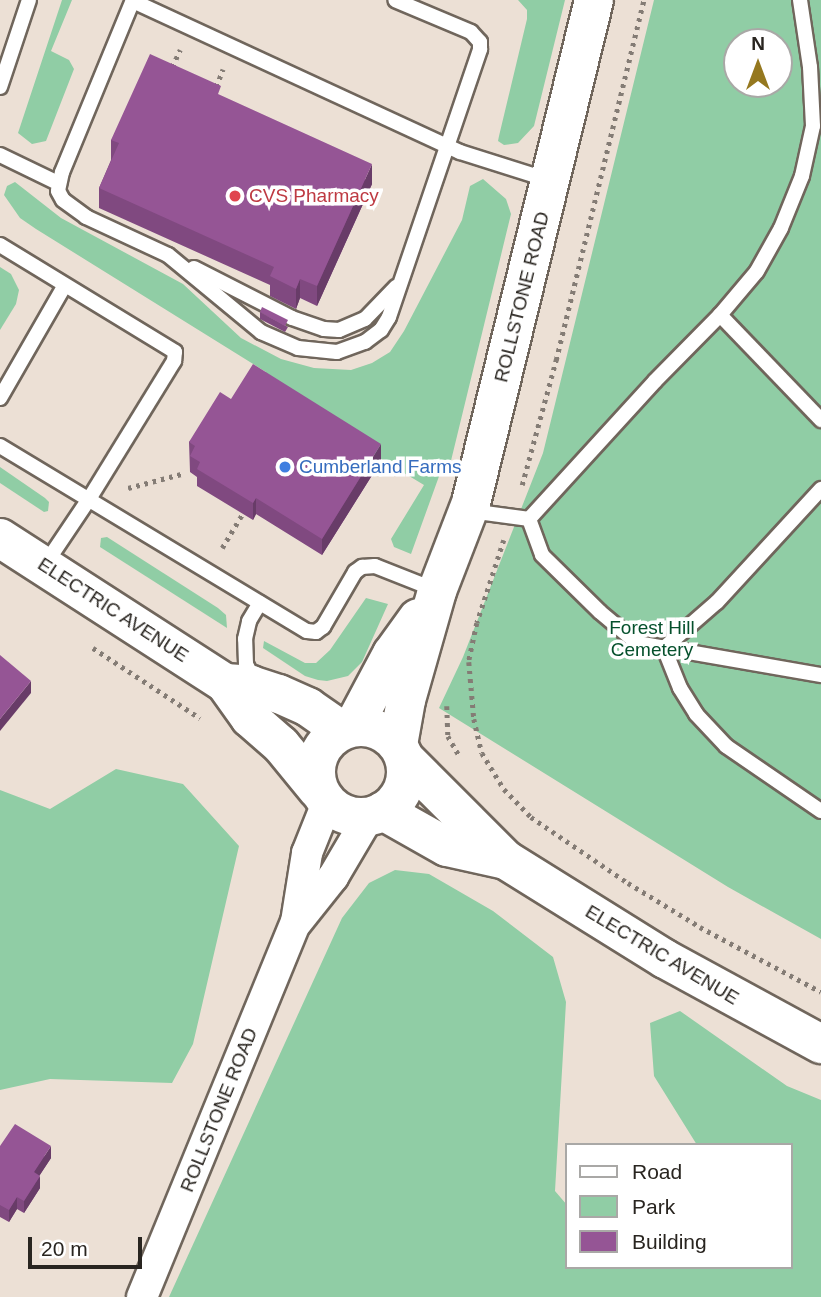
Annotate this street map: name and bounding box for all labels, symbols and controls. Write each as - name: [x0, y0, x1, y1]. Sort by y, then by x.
- north arrow: [723, 28, 793, 98]
- text: N: [751, 33, 765, 54]
- place label: CVS Pharmacy: [249, 185, 379, 207]
- marker: CVS Pharmacy: [227, 188, 243, 204]
- street label: ROLLSTONE ROAD: [490, 209, 554, 385]
- place label: Cumberland Farms: [299, 456, 462, 478]
- marker: Cumberland Farms: [277, 459, 293, 475]
- street label: ELECTRIC AVENUE: [33, 553, 193, 667]
- park label: Forest Hill Cemetery: [609, 617, 695, 661]
- street label: ELECTRIC AVENUE: [581, 900, 743, 1010]
- street label: ROLLSTONE ROAD: [176, 1025, 262, 1195]
- legend: [566, 1143, 793, 1269]
- text: Road: [632, 1160, 682, 1183]
- text: Park: [632, 1195, 675, 1218]
- scale bar: [32, 1224, 145, 1268]
- text: Building: [632, 1230, 707, 1253]
- text: 20 m: [41, 1237, 88, 1260]

